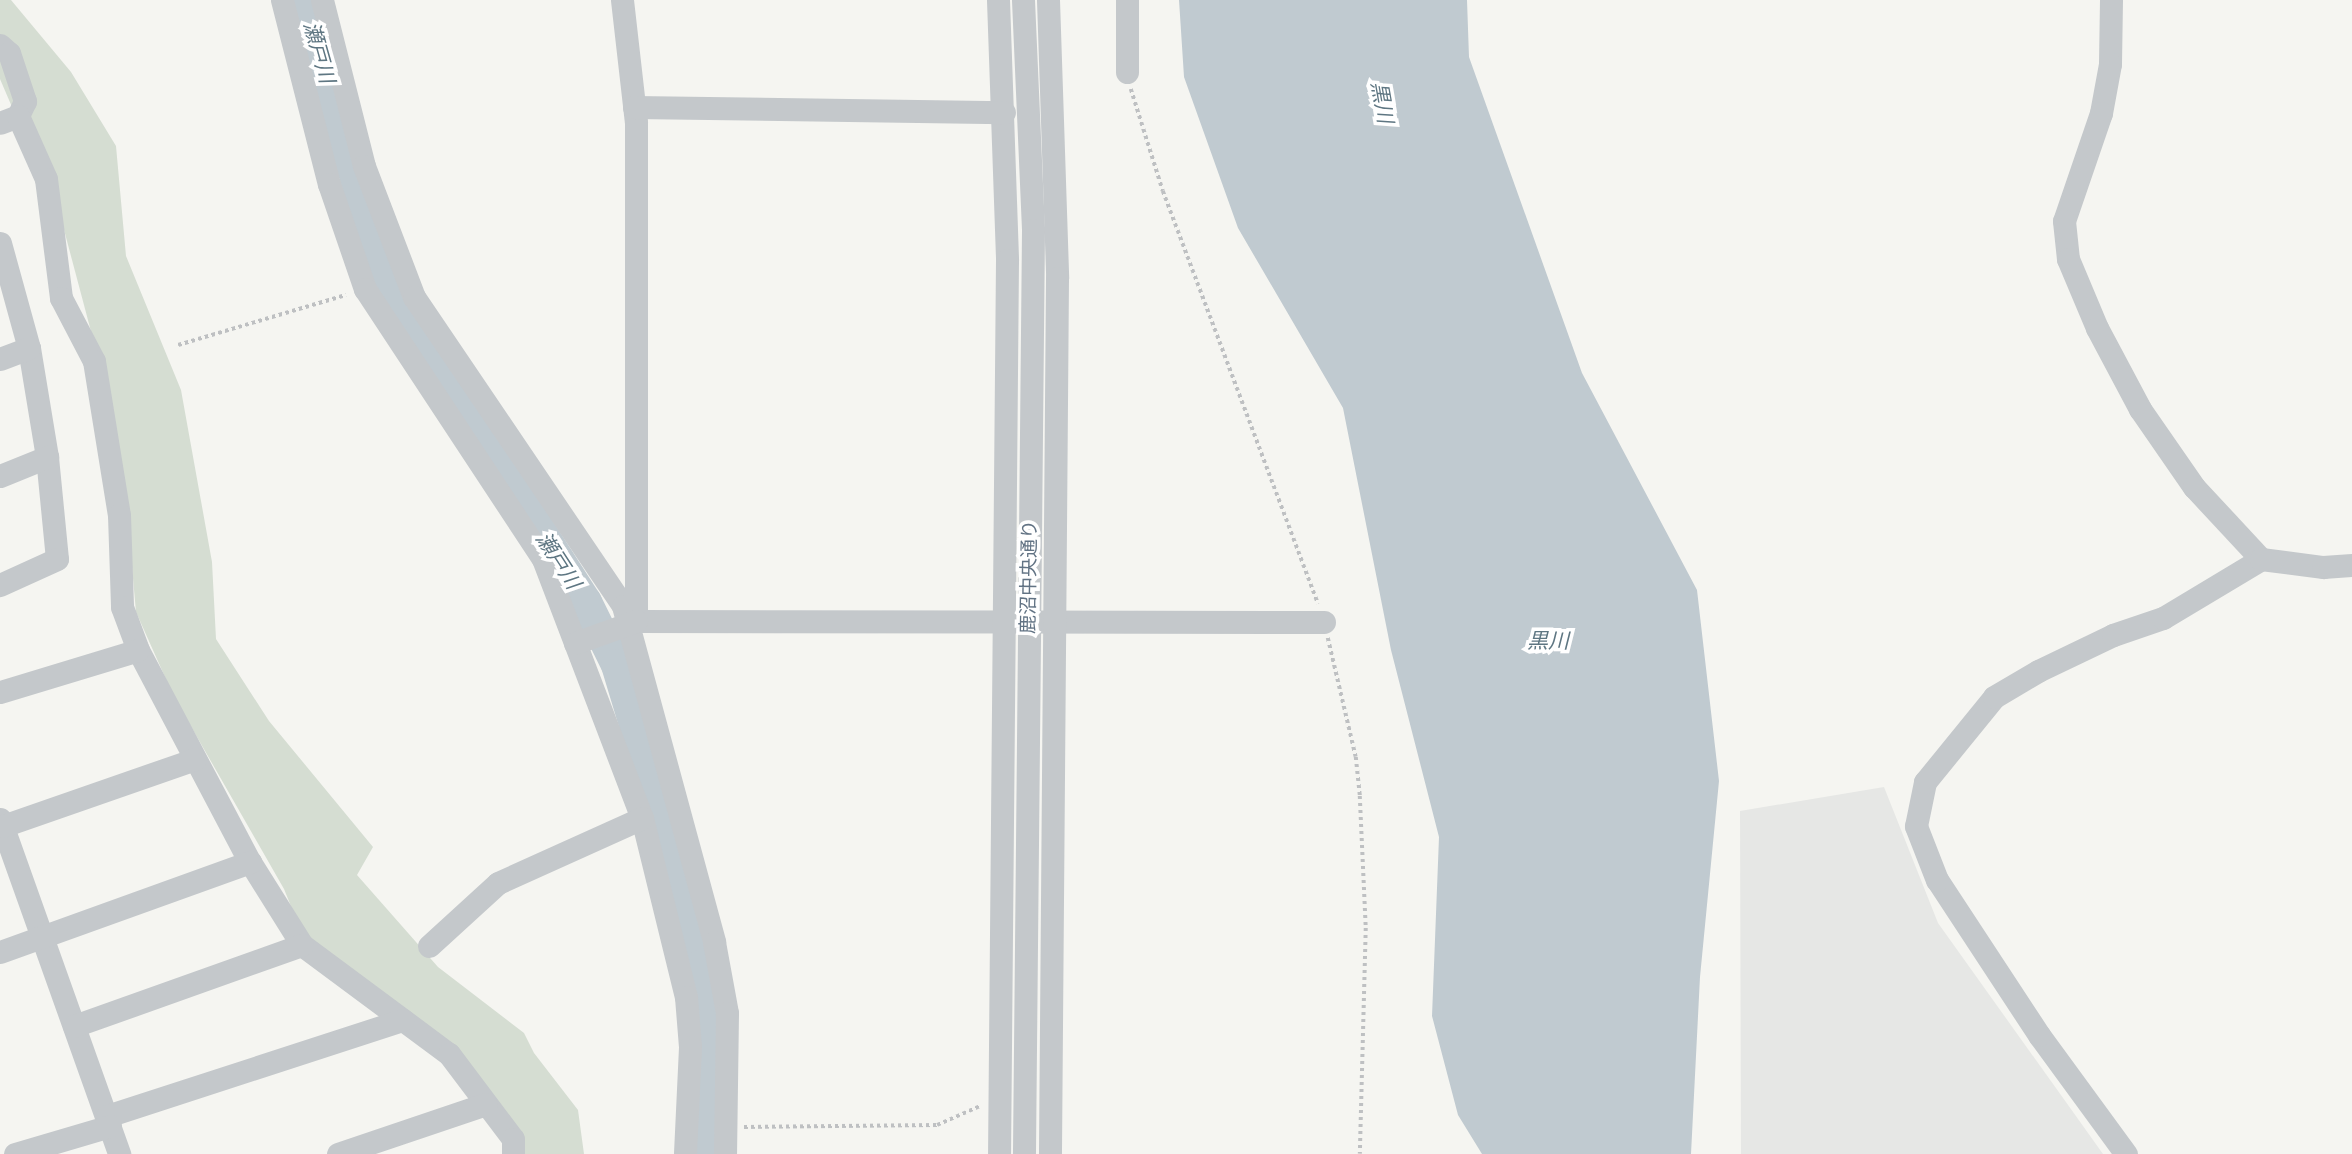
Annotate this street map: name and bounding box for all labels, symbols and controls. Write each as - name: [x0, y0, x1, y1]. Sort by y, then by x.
- water label: 瀬戸川: [299, 18, 341, 86]
- water label: 黒川: [1367, 79, 1399, 125]
- street label: 鹿沼中央通り: [1017, 520, 1041, 634]
- water label: 瀬戸川: [531, 527, 587, 593]
- water label: 黒川: [1527, 627, 1569, 653]

